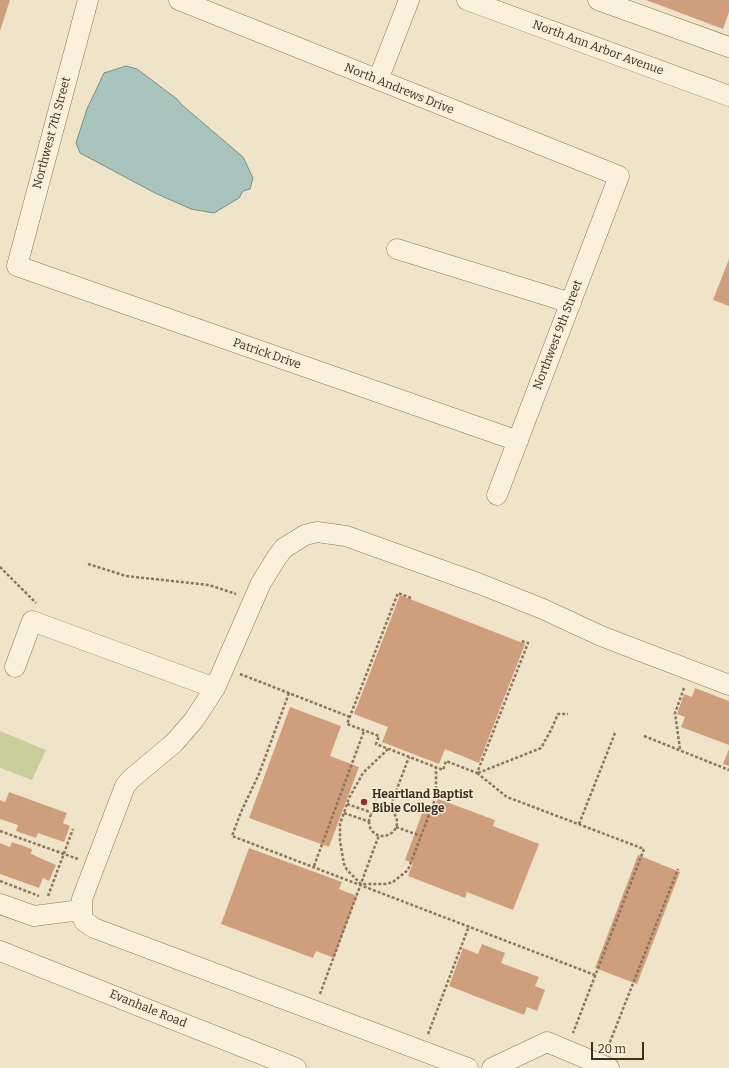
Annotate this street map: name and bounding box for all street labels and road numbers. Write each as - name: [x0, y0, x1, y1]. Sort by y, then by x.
- street label: North Ann Arbor Avenue: [530, 18, 666, 78]
- street label: North Andrews Drive: [342, 60, 456, 118]
- street label: Northwest 7th Street: [30, 75, 74, 191]
- street label: Northwest 9th Street: [530, 278, 586, 392]
- street label: Patrick Drive: [231, 336, 303, 372]
- street label: Evanhale Road: [107, 987, 189, 1031]

